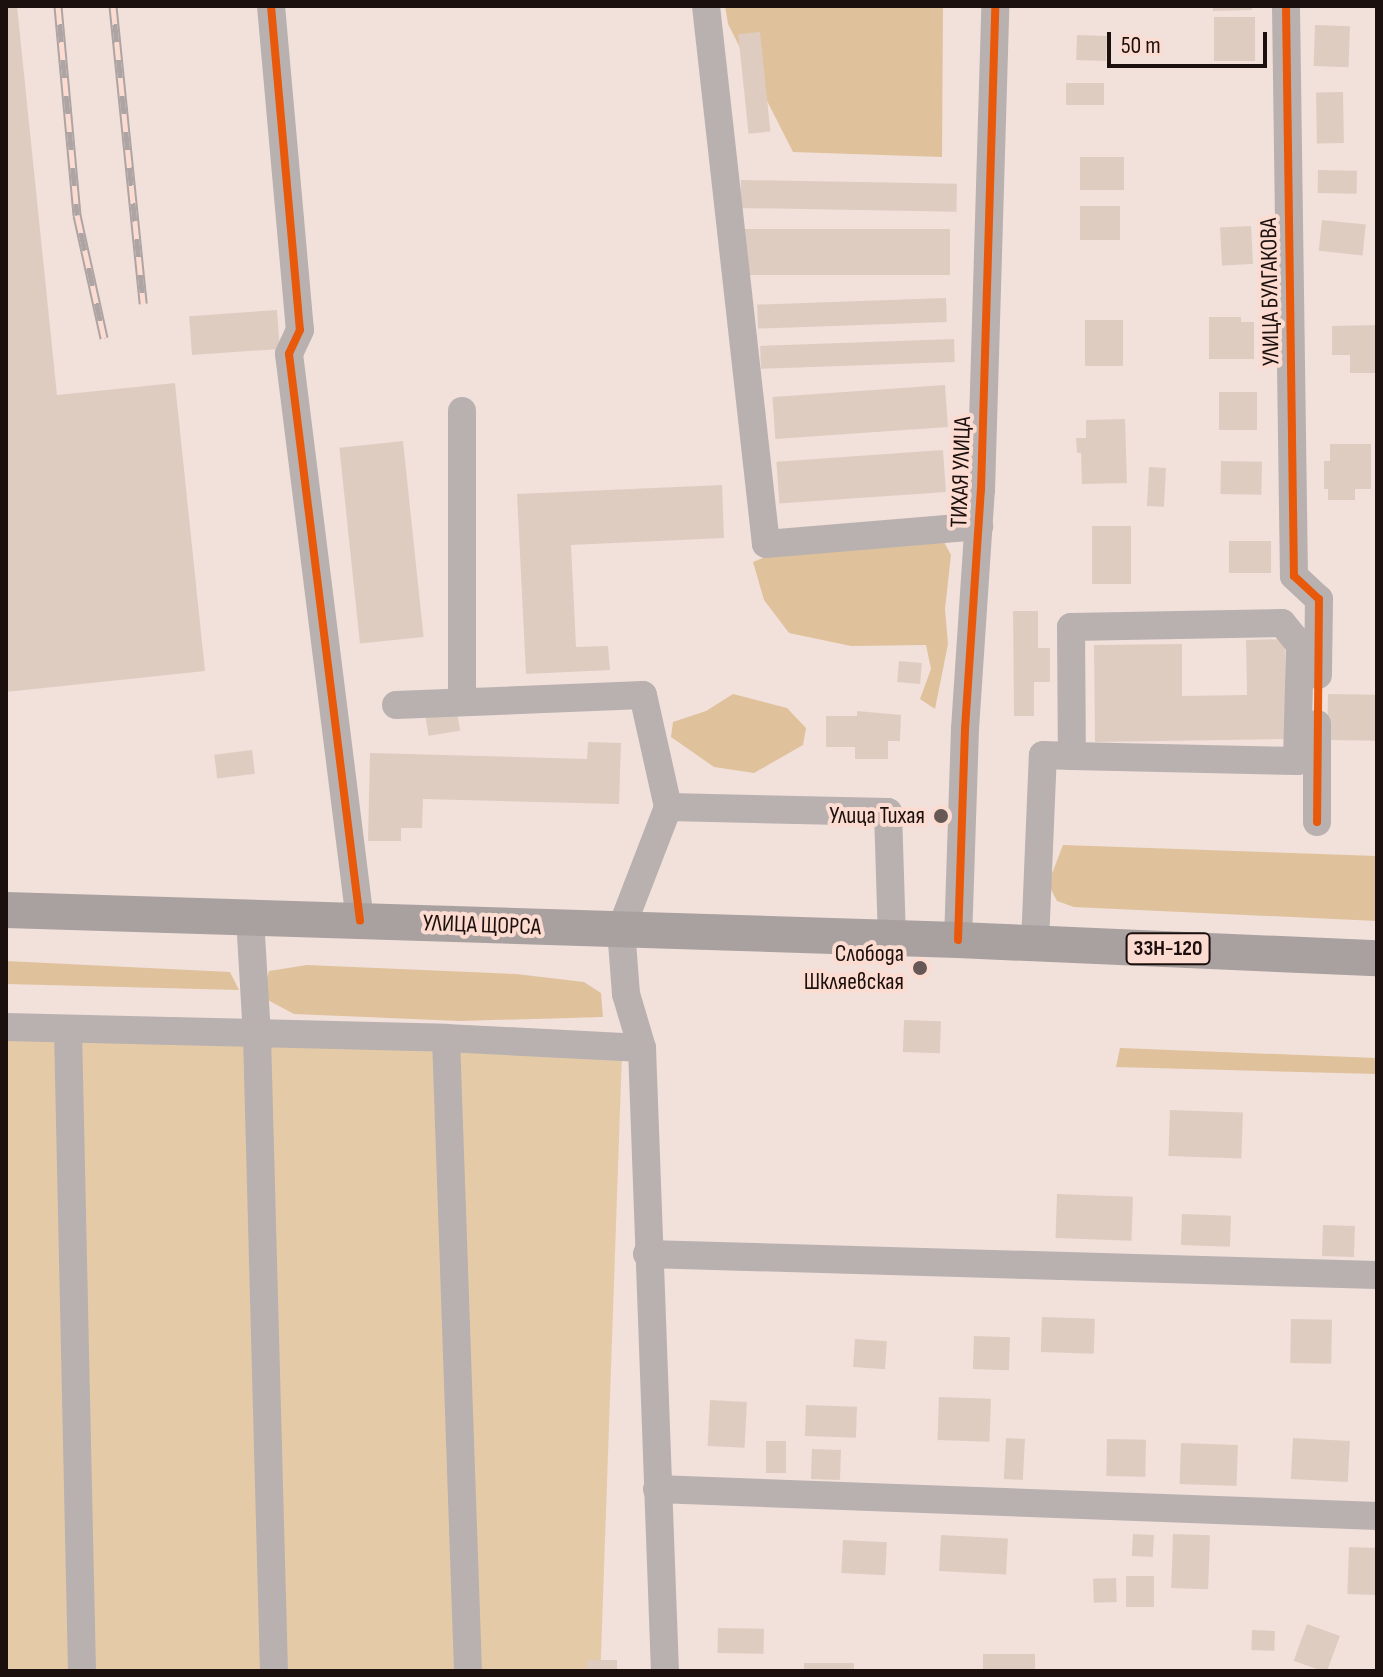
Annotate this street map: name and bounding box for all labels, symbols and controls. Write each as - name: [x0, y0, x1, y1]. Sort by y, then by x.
- scale bar: [1111, 16, 1271, 66]
- text: 50 m: [1121, 31, 1161, 60]
- street label: УЛИЦА БУЛГАКОВА: [1254, 218, 1286, 366]
- street label: ТИХАЯ УЛИЦА: [945, 416, 977, 528]
- place label: Улица Тихая: [829, 802, 925, 830]
- marker: Улица Тихая: [932, 807, 950, 825]
- street label: УЛИЦА ЩОРСА: [422, 909, 542, 941]
- road number: 33Н-120: [1124, 931, 1212, 967]
- place label: Слобода Шкляевская: [804, 940, 904, 996]
- marker: Слобода Шкляевская: [911, 959, 929, 977]

